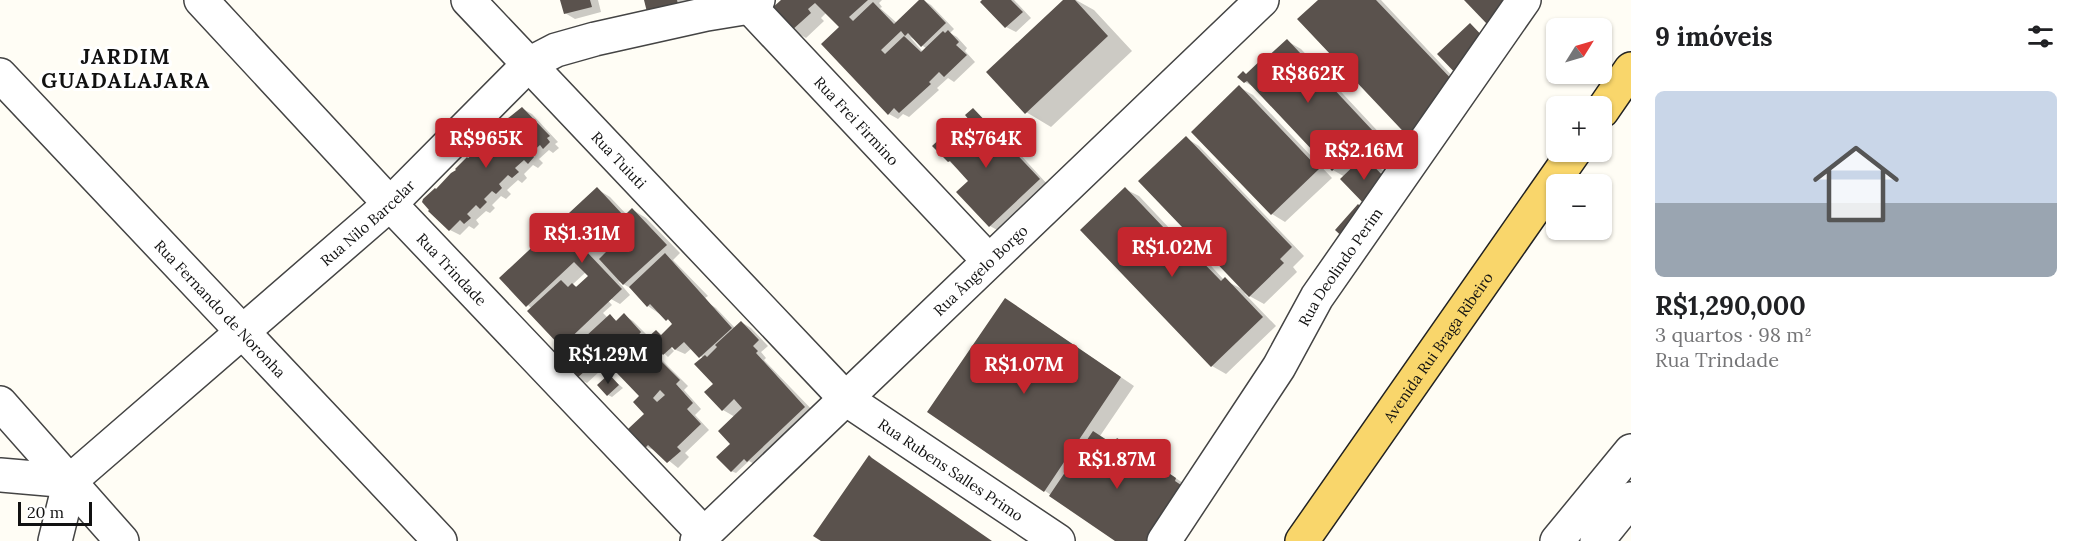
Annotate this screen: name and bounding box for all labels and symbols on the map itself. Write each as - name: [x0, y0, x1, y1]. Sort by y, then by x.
- north arrow: [1546, 18, 1612, 84]
- district label: JARDIM GUADALAJARA: [41, 43, 211, 94]
- pin: R$862K: [1259, 53, 1357, 104]
- street label: Rua Frei Firmino: [810, 72, 903, 169]
- pin: R$965K: [437, 118, 535, 169]
- pin: R$764K: [937, 118, 1035, 169]
- street label: Rua Tuiuti: [588, 127, 651, 192]
- pin: R$2.16M: [1309, 130, 1419, 181]
- street label: Rua Nilo Barcelar: [316, 175, 419, 270]
- street label: Rua Deolindo Perim: [1294, 204, 1386, 329]
- pin: R$1.31M: [527, 213, 637, 264]
- street label: Rua Ângelo Borgo: [929, 220, 1031, 319]
- pin: R$1.02M: [1117, 227, 1227, 278]
- street label: Rua Trindade: [413, 229, 491, 309]
- street label: Rua Fernando de Noronha: [151, 235, 290, 381]
- street label: Avenida Rui Braga Ribeiro: [1378, 268, 1497, 426]
- pin: R$1.29M: [553, 334, 663, 385]
- pin: R$1.07M: [969, 344, 1079, 395]
- street label: Rua Rubens Salles Primo: [875, 414, 1027, 525]
- pin: R$1.87M: [1062, 439, 1172, 490]
- scale bar: [18, 499, 92, 526]

